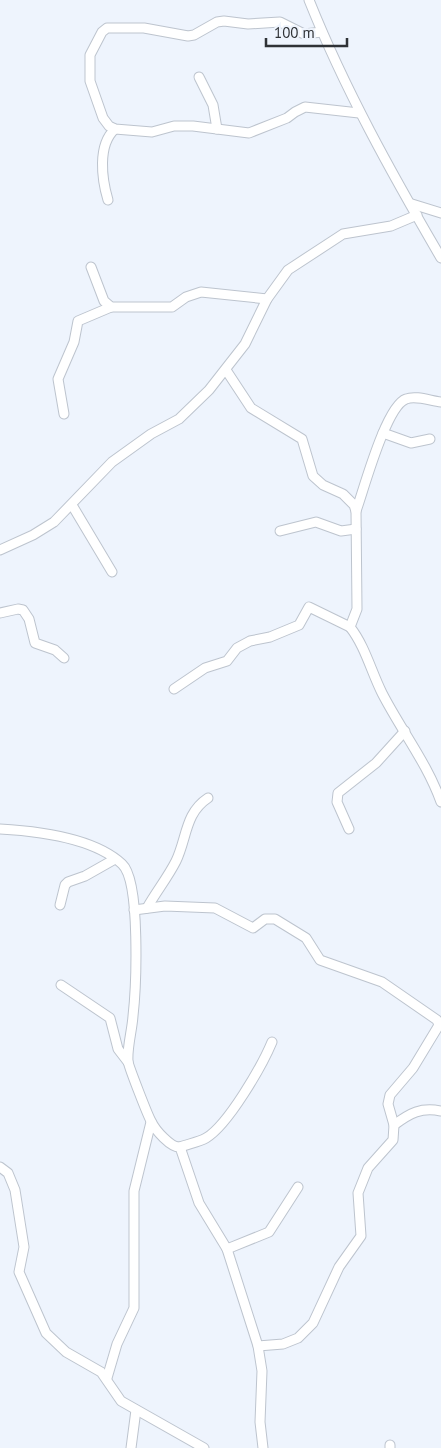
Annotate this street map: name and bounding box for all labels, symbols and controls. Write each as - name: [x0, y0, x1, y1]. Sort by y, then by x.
- scale bar: [266, 15, 347, 47]
- text: 100 m: [274, 23, 315, 42]

